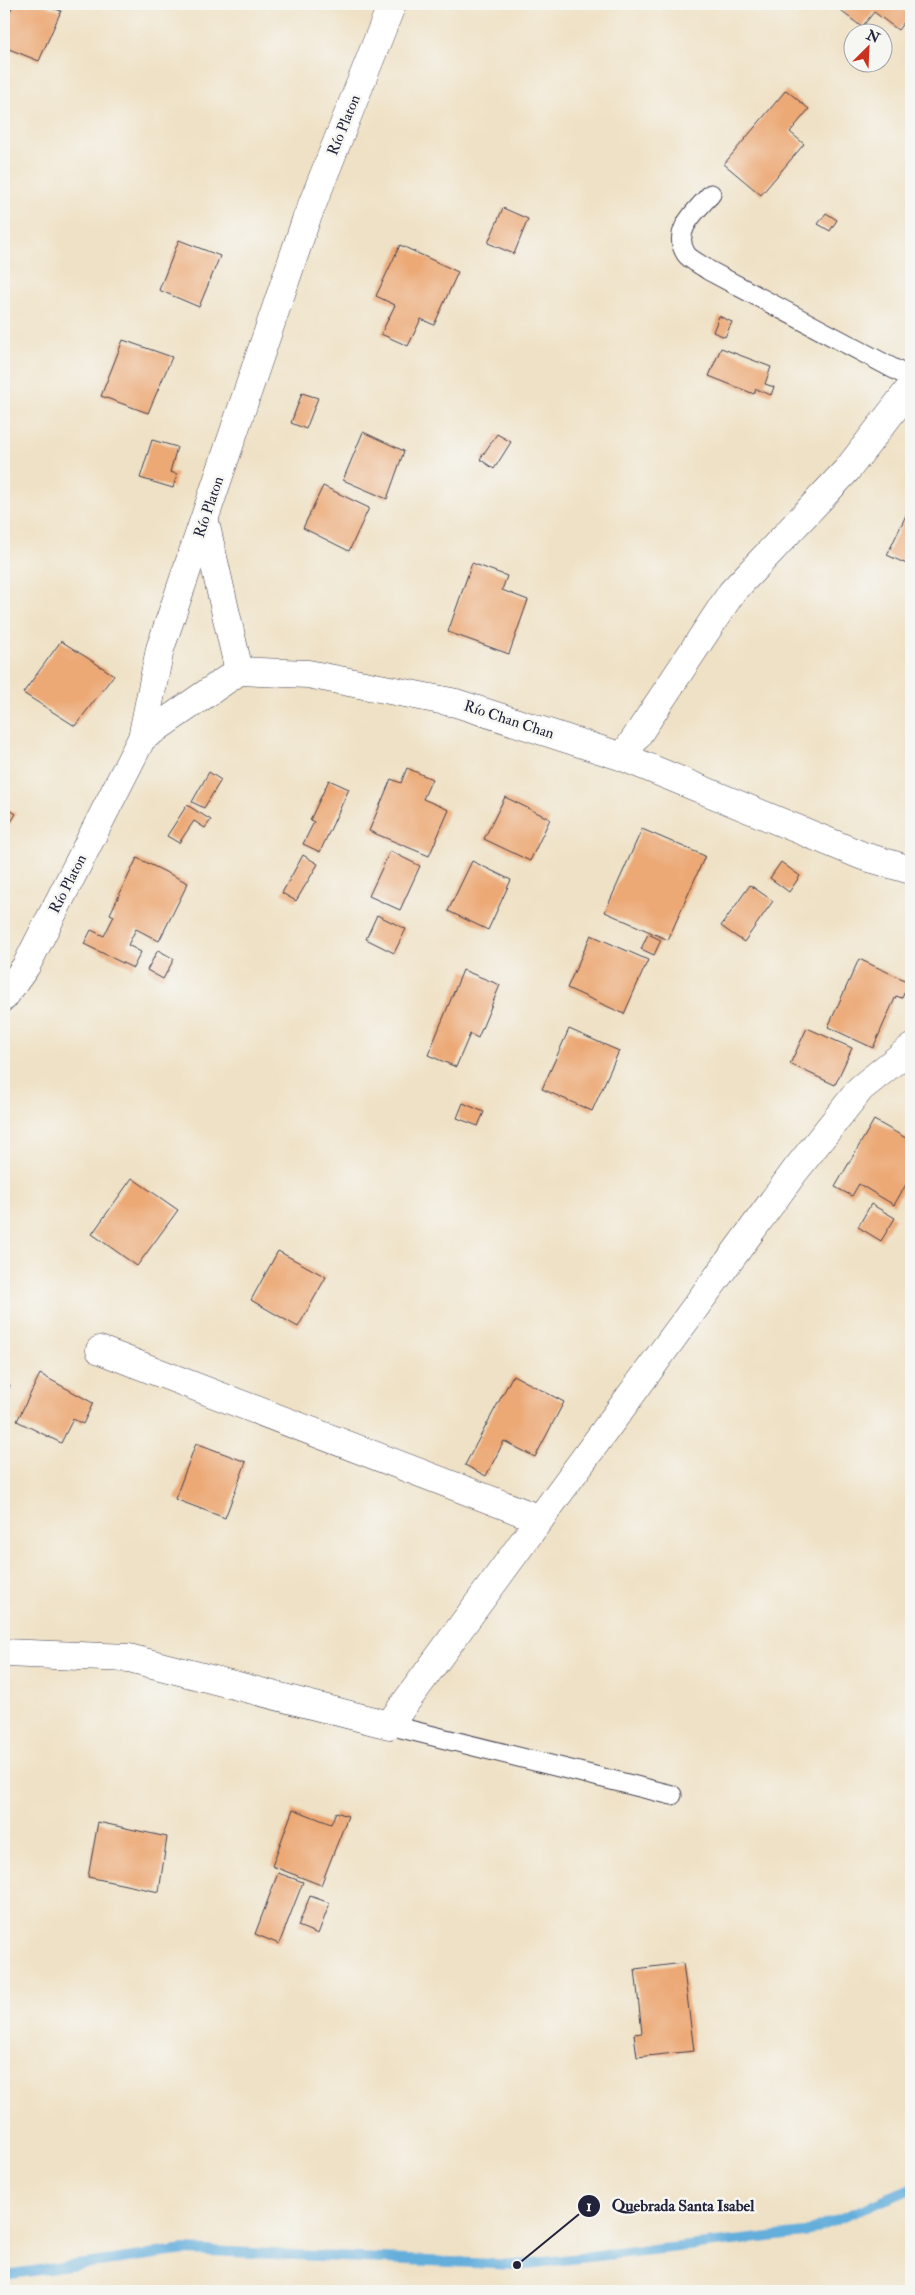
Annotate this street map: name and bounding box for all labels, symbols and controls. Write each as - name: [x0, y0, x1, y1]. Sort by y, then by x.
- north arrow: [842, 22, 892, 72]
- text: N: [863, 26, 883, 47]
- street label: Río Platon: [323, 92, 365, 158]
- street label: Río Platon: [190, 474, 228, 540]
- street label: Río Chan Chan: [462, 696, 557, 744]
- street label: Río Platon: [45, 851, 91, 917]
- callout: Quebrada Santa Isabel: [577, 2190, 764, 2221]
- text: Quebrada Santa Isabel: [612, 2196, 755, 2216]
- text: 1: [586, 2197, 592, 2216]

